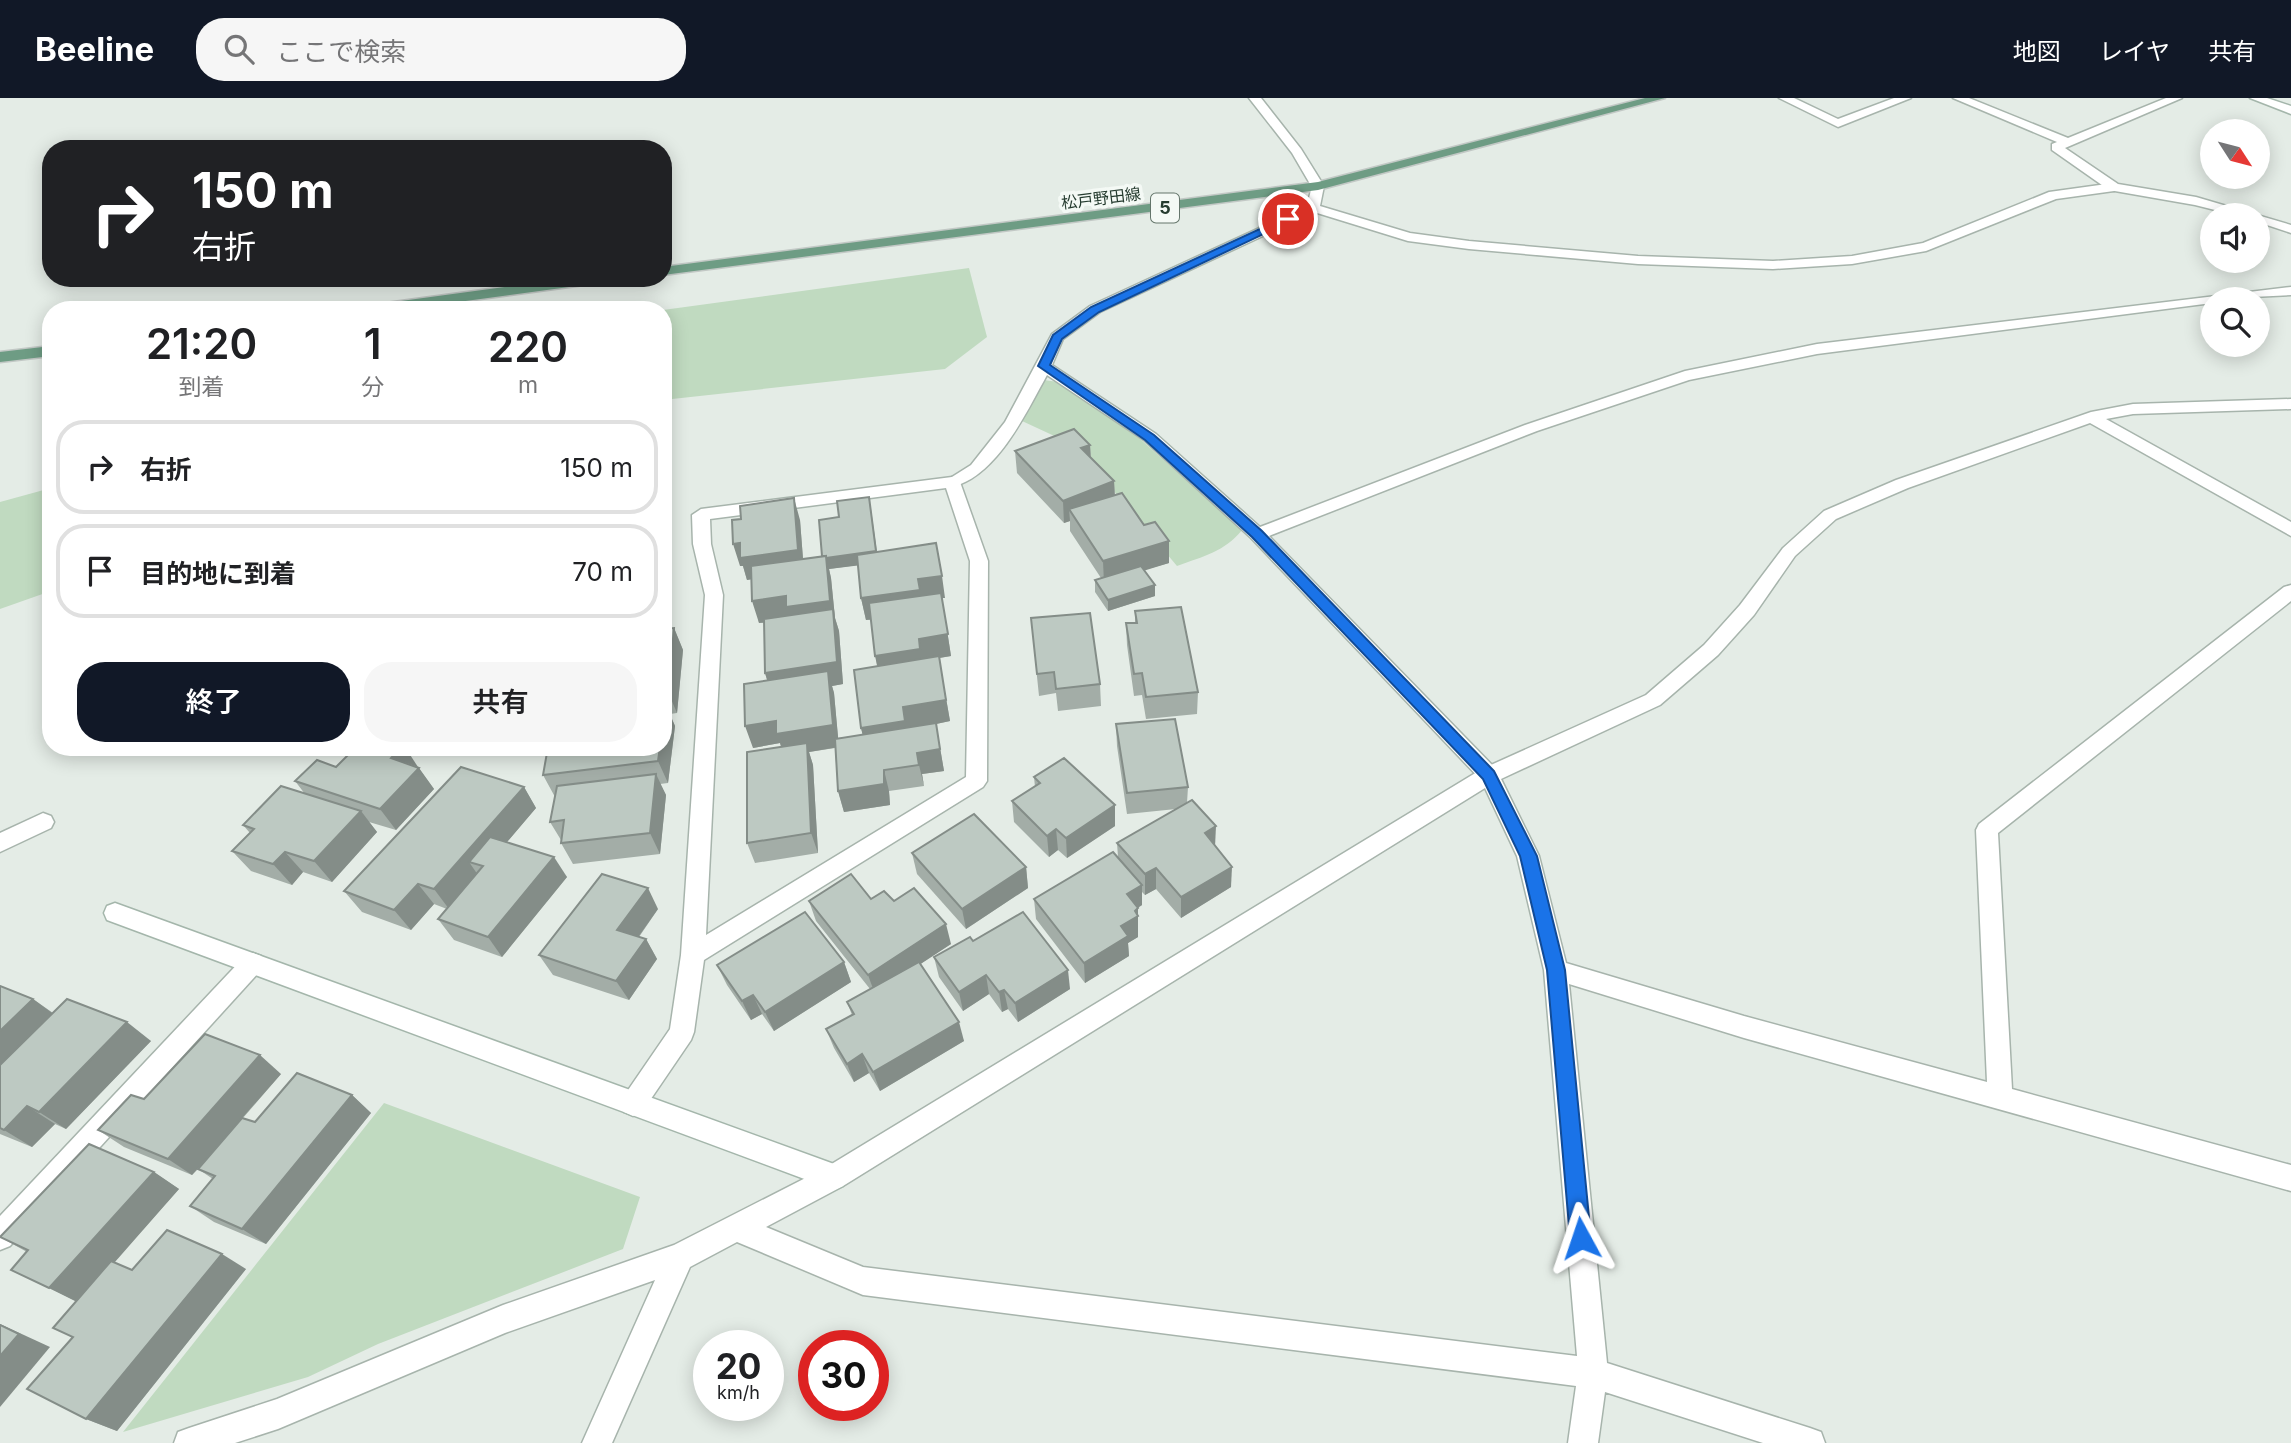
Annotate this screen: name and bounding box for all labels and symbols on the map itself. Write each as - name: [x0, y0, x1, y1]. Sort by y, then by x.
- north arrow: [2200, 119, 2270, 189]
- street label: 松戸野田線: [1060, 183, 1142, 213]
- pin: [1258, 189, 1318, 249]
- road number: 5: [1151, 194, 1179, 222]
- position arrow: [1544, 1201, 1618, 1275]
- speed limit sign: 30: [798, 1330, 889, 1421]

